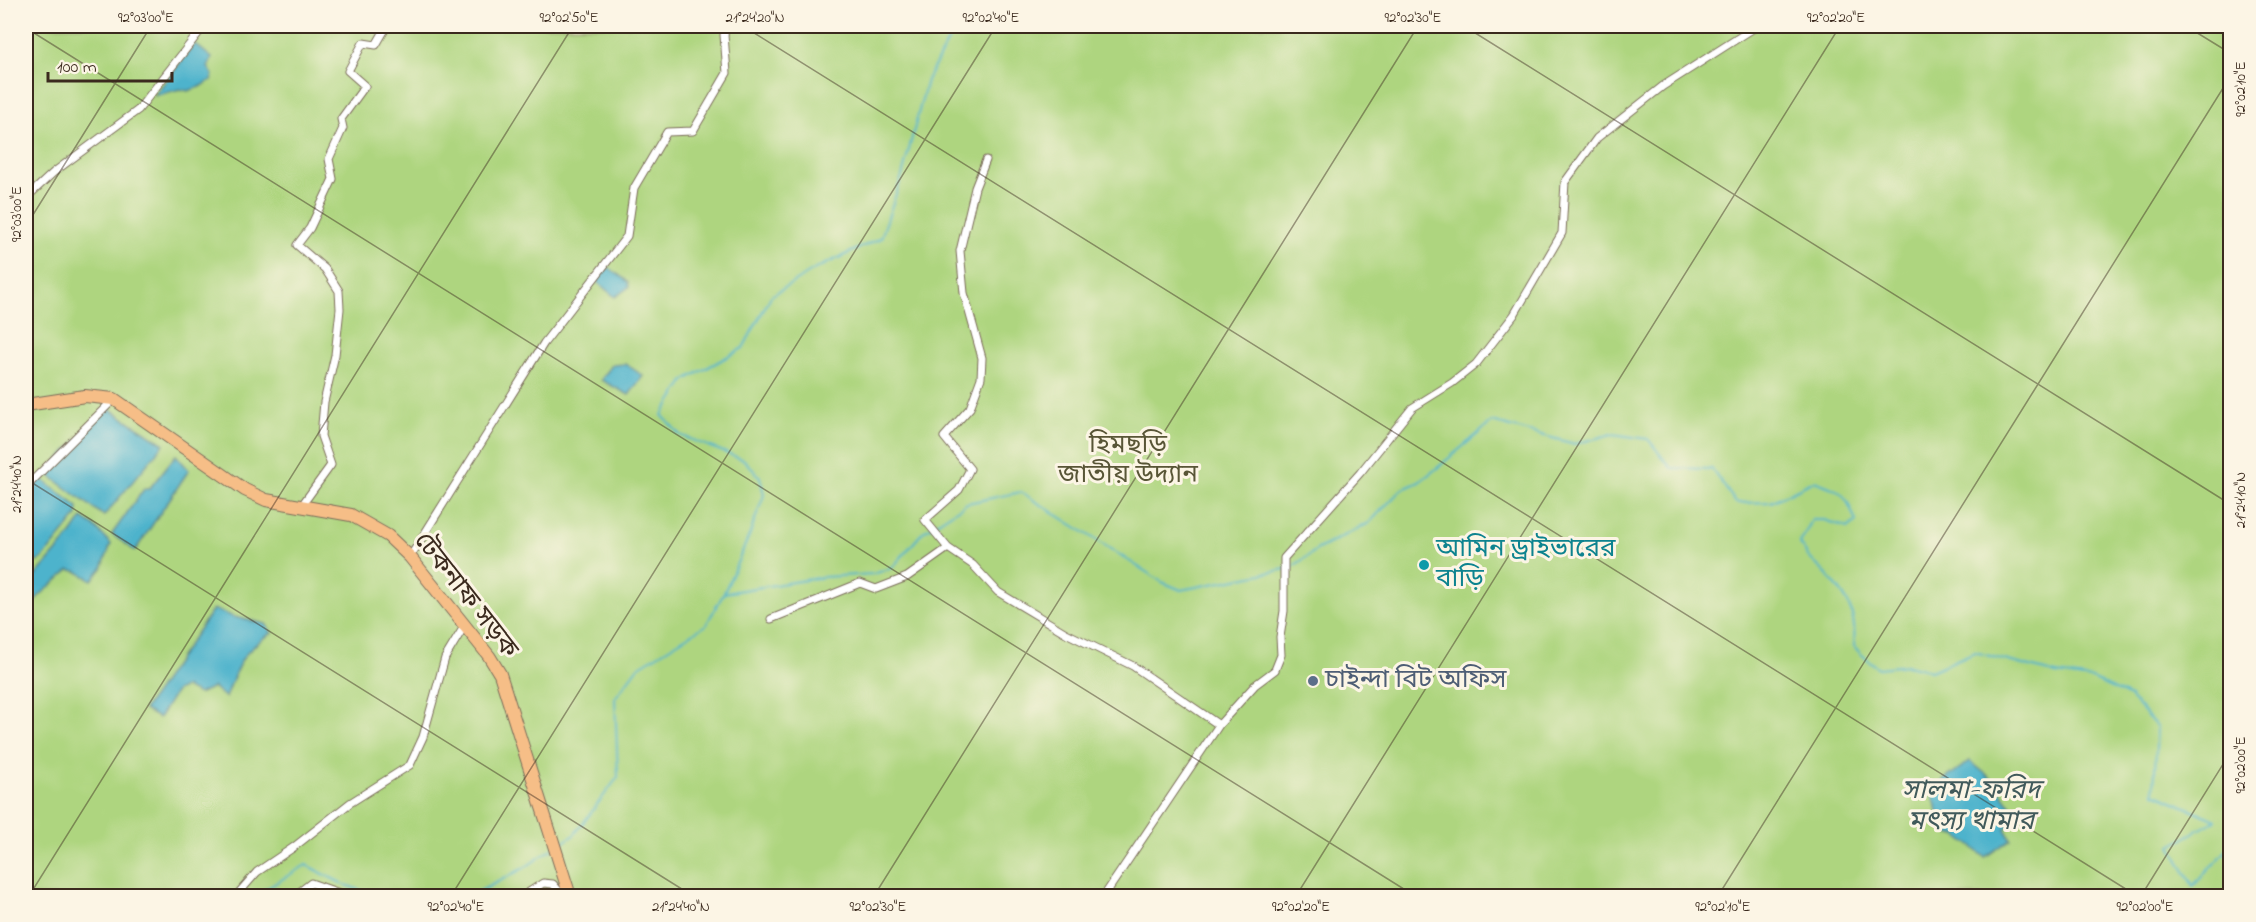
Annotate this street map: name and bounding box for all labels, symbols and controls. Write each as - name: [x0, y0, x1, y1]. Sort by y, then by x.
- text: 92°03'00"E: [118, 7, 174, 29]
- text: 92°02'50"E: [539, 7, 599, 29]
- text: 21°24'20"N: [725, 7, 785, 29]
- text: 92°02'40"E: [963, 7, 1019, 29]
- text: 92°02'30"E: [1385, 7, 1441, 29]
- text: 92°02'20"E: [1807, 7, 1865, 29]
- scale bar: [48, 45, 172, 83]
- text: 100 m: [57, 55, 97, 81]
- text: 92°02'10"E: [2230, 61, 2252, 117]
- text: 92°03'00"E: [6, 186, 28, 242]
- park label: হিমছড়ি জাতীয় উদ্যান: [1057, 427, 1198, 495]
- text: 21°24'40"N: [6, 455, 28, 513]
- text: 21°24'10"N: [2230, 472, 2252, 528]
- street label: টেকনাফ সড়ক: [404, 525, 527, 668]
- place label: আমিন ড্রাইভারের বাড়ি: [1435, 531, 1616, 599]
- marker: আমিন ড্রাইভারের বাড়ি: [1417, 558, 1431, 572]
- place label: চাইন্দা বিট অফিস: [1324, 662, 1507, 700]
- marker: চাইন্দা বিট অফিস: [1306, 674, 1320, 688]
- text: 92°02'00"E: [2230, 736, 2252, 794]
- water label: সালমা-ফরিদ মৎস্য খামার: [1902, 772, 2045, 842]
- text: 92°02'40"E: [428, 896, 484, 918]
- text: 21°24'40"N: [652, 896, 710, 918]
- text: 92°02'30"E: [850, 896, 906, 918]
- text: 92°02'20"E: [1272, 896, 1330, 918]
- text: 92°02'10"E: [1695, 896, 1751, 918]
- text: 92°02'00"E: [2116, 896, 2174, 918]

